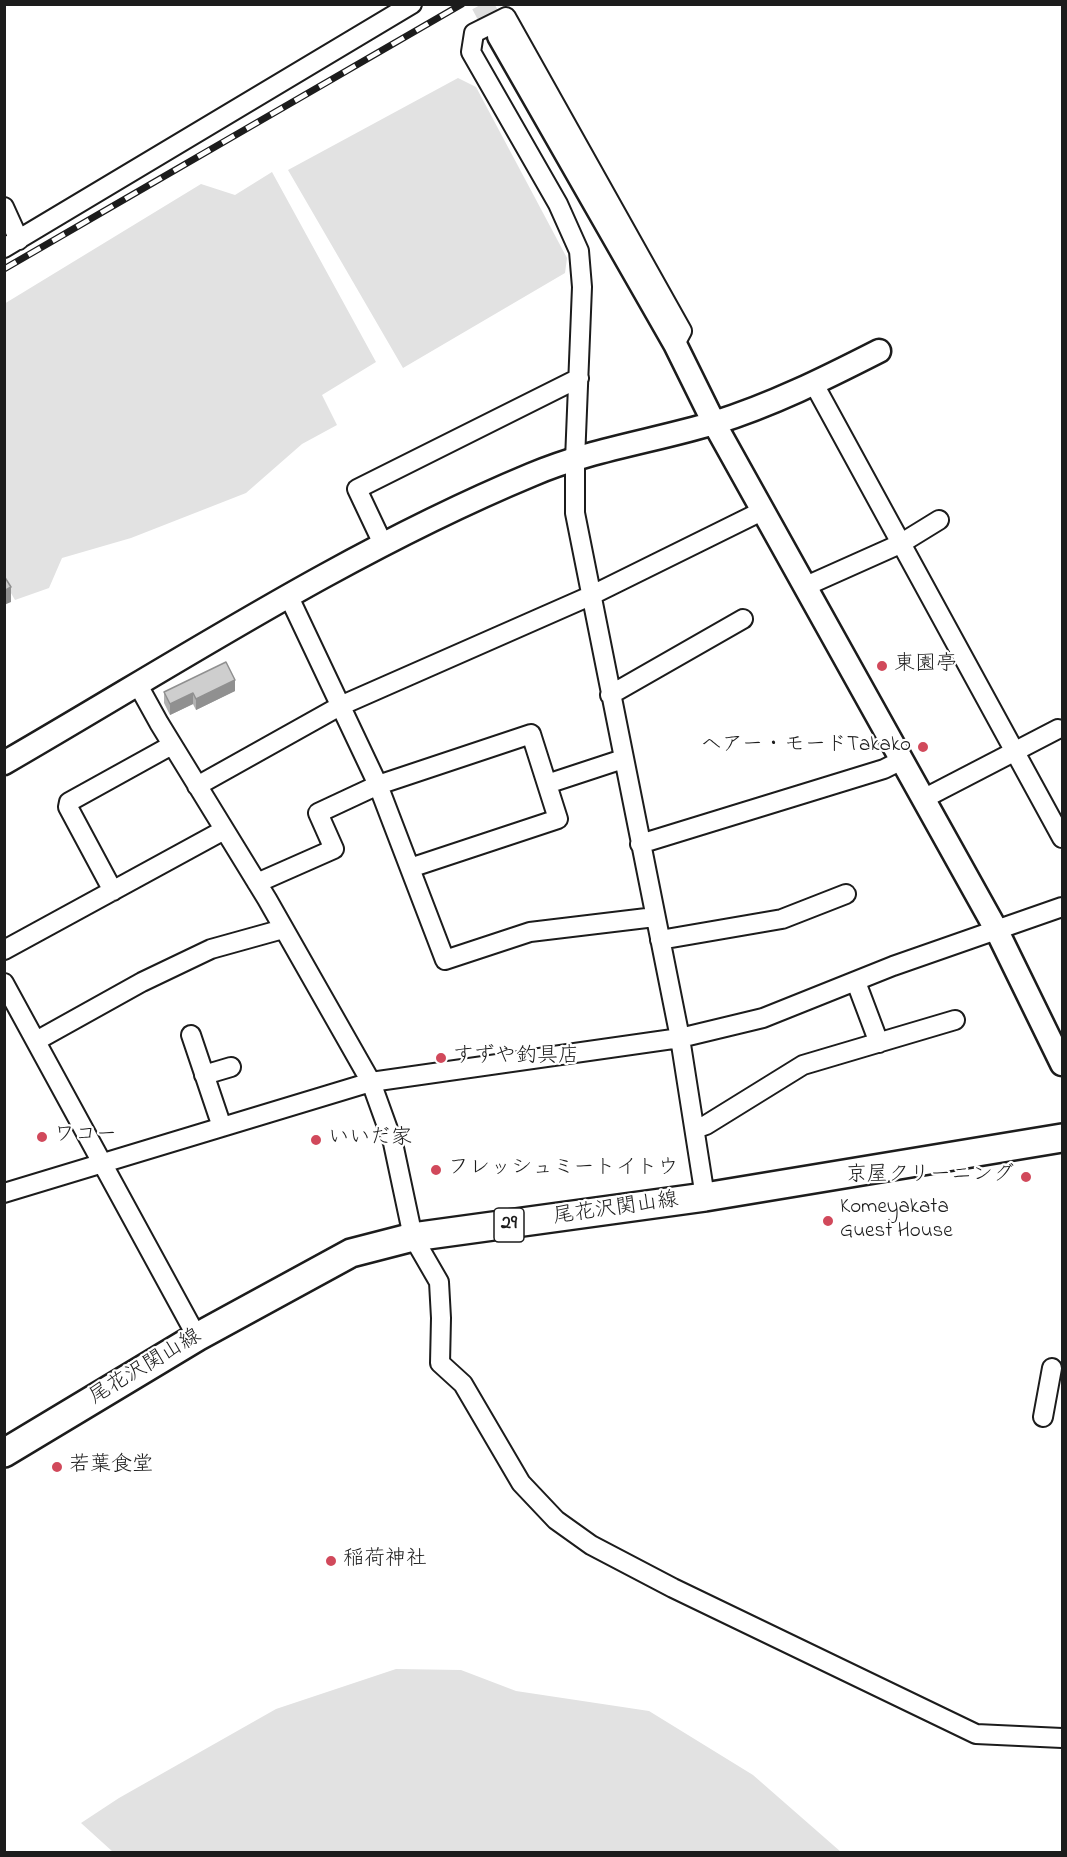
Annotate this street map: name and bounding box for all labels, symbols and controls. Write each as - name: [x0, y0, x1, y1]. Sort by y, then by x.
- place label: 東園亭: [894, 653, 957, 679]
- marker: 東園亭: [875, 659, 889, 673]
- place label: ヘアー・モードTakako: [701, 734, 911, 760]
- marker: ヘアー・モードTakako: [916, 740, 930, 754]
- place label: すずや釣具店: [453, 1045, 579, 1071]
- marker: すずや釣具店: [434, 1051, 448, 1065]
- place label: ワコー: [54, 1124, 117, 1150]
- place label: いいだ家: [328, 1127, 412, 1153]
- marker: ワコー: [35, 1130, 49, 1144]
- marker: いいだ家: [309, 1133, 323, 1147]
- place label: フレッシュミートイトウ: [448, 1157, 679, 1183]
- marker: フレッシュミートイトウ: [429, 1163, 443, 1177]
- place label: 京屋クリーニング: [846, 1164, 1014, 1190]
- marker: 京屋クリーニング: [1019, 1170, 1033, 1184]
- street label: 尾花沢関山線: [552, 1189, 680, 1231]
- place label: Komeyakata Guest House: [840, 1196, 953, 1246]
- road number: 29: [494, 1208, 524, 1242]
- marker: Komeyakata Guest House: [821, 1214, 835, 1228]
- street label: 尾花沢関山線: [86, 1325, 206, 1411]
- place label: 若葉食堂: [69, 1454, 153, 1480]
- marker: 若葉食堂: [50, 1460, 64, 1474]
- place label: 稲荷神社: [343, 1548, 427, 1574]
- marker: 稲荷神社: [324, 1554, 338, 1568]

